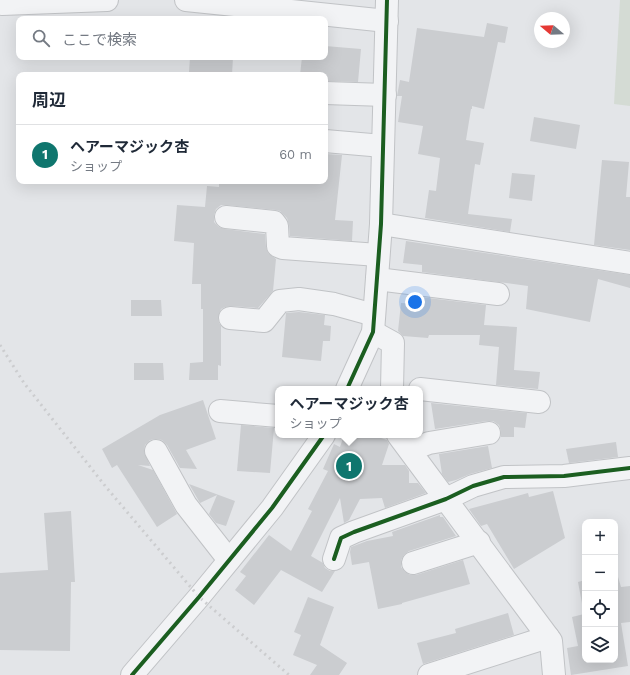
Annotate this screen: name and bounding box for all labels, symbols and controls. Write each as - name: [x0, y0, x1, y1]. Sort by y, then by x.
- north arrow: [534, 12, 570, 48]
- search box: [16, 16, 328, 60]
- icon: search: [30, 27, 52, 49]
- text: ここで検索: [62, 31, 137, 49]
- text: 周辺: [32, 90, 66, 110]
- text: ヘアーマジック杏: [70, 138, 189, 156]
- text: 1: [42, 147, 48, 162]
- text: 60 m: [279, 147, 312, 162]
- text: ショップ: [70, 159, 122, 174]
- your location: [405, 292, 425, 312]
- popup: [275, 386, 423, 438]
- text: ヘアーマジック杏: [289, 395, 409, 413]
- text: ショップ: [289, 416, 341, 431]
- pin: 1: [336, 451, 362, 481]
- map controls: [582, 519, 618, 663]
- button: +: [582, 519, 618, 555]
- button: −: [582, 555, 618, 591]
- button: locate: [582, 591, 618, 627]
- button: layers: [582, 627, 618, 663]

